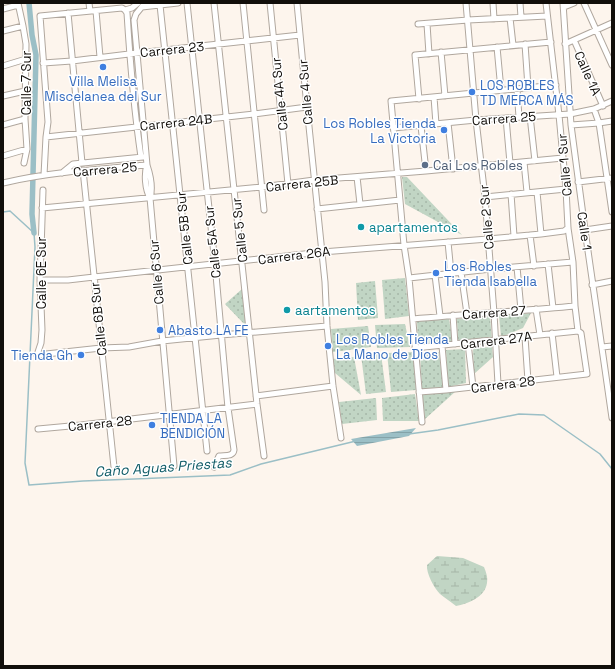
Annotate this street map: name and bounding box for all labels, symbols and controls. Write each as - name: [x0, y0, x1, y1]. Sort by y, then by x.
- street label: Carrera 23: [139, 38, 205, 61]
- street label: Calle 1A: [570, 48, 605, 98]
- street label: Calle 7 Sur: [18, 51, 35, 115]
- street label: Calle 4A Sur: [267, 56, 292, 131]
- street label: Calle 4 Sur: [294, 58, 317, 125]
- marker: Villa Melisa Miscelanea del Sur: [98, 62, 108, 72]
- place label: Villa Melisa Miscelanea del Sur: [44, 73, 162, 105]
- place label: LOS ROBLES TD MERCA MÁS: [480, 77, 573, 109]
- marker: LOS ROBLES TD MERCA MÁS: [467, 87, 477, 97]
- street label: Carrera 25: [471, 108, 537, 129]
- street label: Carrera 24B: [139, 110, 213, 135]
- place label: Los Robles Tienda La Victoria: [323, 115, 437, 147]
- marker: Los Robles Tienda La Victoria: [439, 125, 449, 135]
- street label: Calle 1 Sur: [553, 133, 576, 197]
- place label: Cai Los Robles: [433, 157, 523, 174]
- street label: Carrera 25: [72, 158, 138, 181]
- marker: Cai Los Robles: [420, 160, 430, 170]
- street label: Carrera 25B: [265, 171, 339, 196]
- street label: Calle 2 Sur: [475, 184, 498, 250]
- street label: Calle 5B Sur: [172, 190, 197, 266]
- street label: Calle 5 Sur: [228, 197, 251, 263]
- street label: Calle 5A Sur: [200, 205, 225, 279]
- street label: Calle 1: [573, 211, 596, 251]
- place label: apartamentos: [369, 219, 458, 236]
- marker: apartamentos: [356, 222, 366, 232]
- street label: Calle 6E Sur: [33, 237, 50, 309]
- street label: Calle 6 Sur: [145, 239, 168, 305]
- street label: Carrera 26A: [257, 243, 331, 268]
- place label: Los Robles Tienda Isabella: [444, 258, 537, 290]
- marker: Los Robles Tienda Isabella: [431, 268, 441, 278]
- street label: Calle 6B Sur: [86, 281, 111, 357]
- place label: aartamentos: [295, 302, 376, 319]
- street label: Carrera 27: [462, 302, 526, 323]
- marker: aartamentos: [282, 305, 292, 315]
- place label: Abasto LA FE: [168, 322, 249, 339]
- marker: Abasto LA FE: [155, 325, 165, 335]
- street label: Carrera 27A: [459, 328, 533, 353]
- place label: Los Robles Tienda La Mano de Dios: [336, 331, 449, 363]
- marker: Los Robles Tienda La Mano de Dios: [323, 341, 333, 351]
- place label: Tienda Gh: [11, 347, 73, 364]
- marker: Tienda Gh: [76, 350, 86, 360]
- street label: Carrera 28: [470, 372, 536, 397]
- place label: TIENDA LA BENDICIÓN: [160, 410, 225, 442]
- street label: Carrera 28: [67, 412, 133, 435]
- marker: TIENDA LA BENDICIÓN: [147, 420, 157, 430]
- water label: Caño Aguas Priestas: [94, 453, 233, 481]

